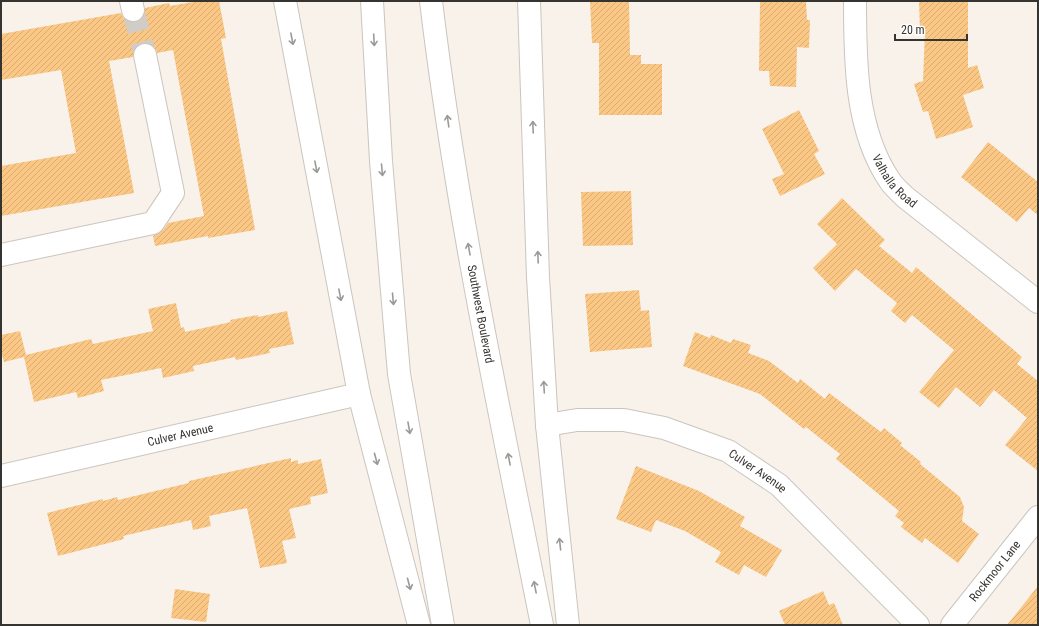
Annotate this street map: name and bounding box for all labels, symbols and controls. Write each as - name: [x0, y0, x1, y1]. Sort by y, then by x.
- scale bar: [895, 16, 967, 42]
- text: 20 m: [901, 23, 925, 37]
- one-way arrow: [288, 32, 296, 45]
- one-way arrow: [371, 33, 378, 46]
- one-way arrow: [444, 115, 452, 128]
- one-way arrow: [529, 121, 537, 134]
- street label: Valhalla Road: [869, 152, 920, 211]
- one-way arrow: [312, 160, 320, 173]
- one-way arrow: [379, 163, 386, 176]
- one-way arrow: [465, 243, 473, 256]
- one-way arrow: [534, 251, 541, 264]
- street label: Southwest Boulevard: [465, 264, 497, 364]
- one-way arrow: [337, 288, 345, 301]
- one-way arrow: [389, 292, 397, 305]
- one-way arrow: [541, 381, 548, 394]
- street label: Culver Avenue: [146, 421, 215, 449]
- one-way arrow: [405, 421, 413, 434]
- street label: Culver Avenue: [726, 446, 790, 496]
- one-way arrow: [373, 452, 380, 465]
- one-way arrow: [505, 453, 513, 466]
- street label: Rockmoor Lane: [967, 537, 1024, 604]
- one-way arrow: [556, 538, 563, 551]
- one-way arrow: [406, 578, 413, 591]
- one-way arrow: [530, 581, 538, 594]

